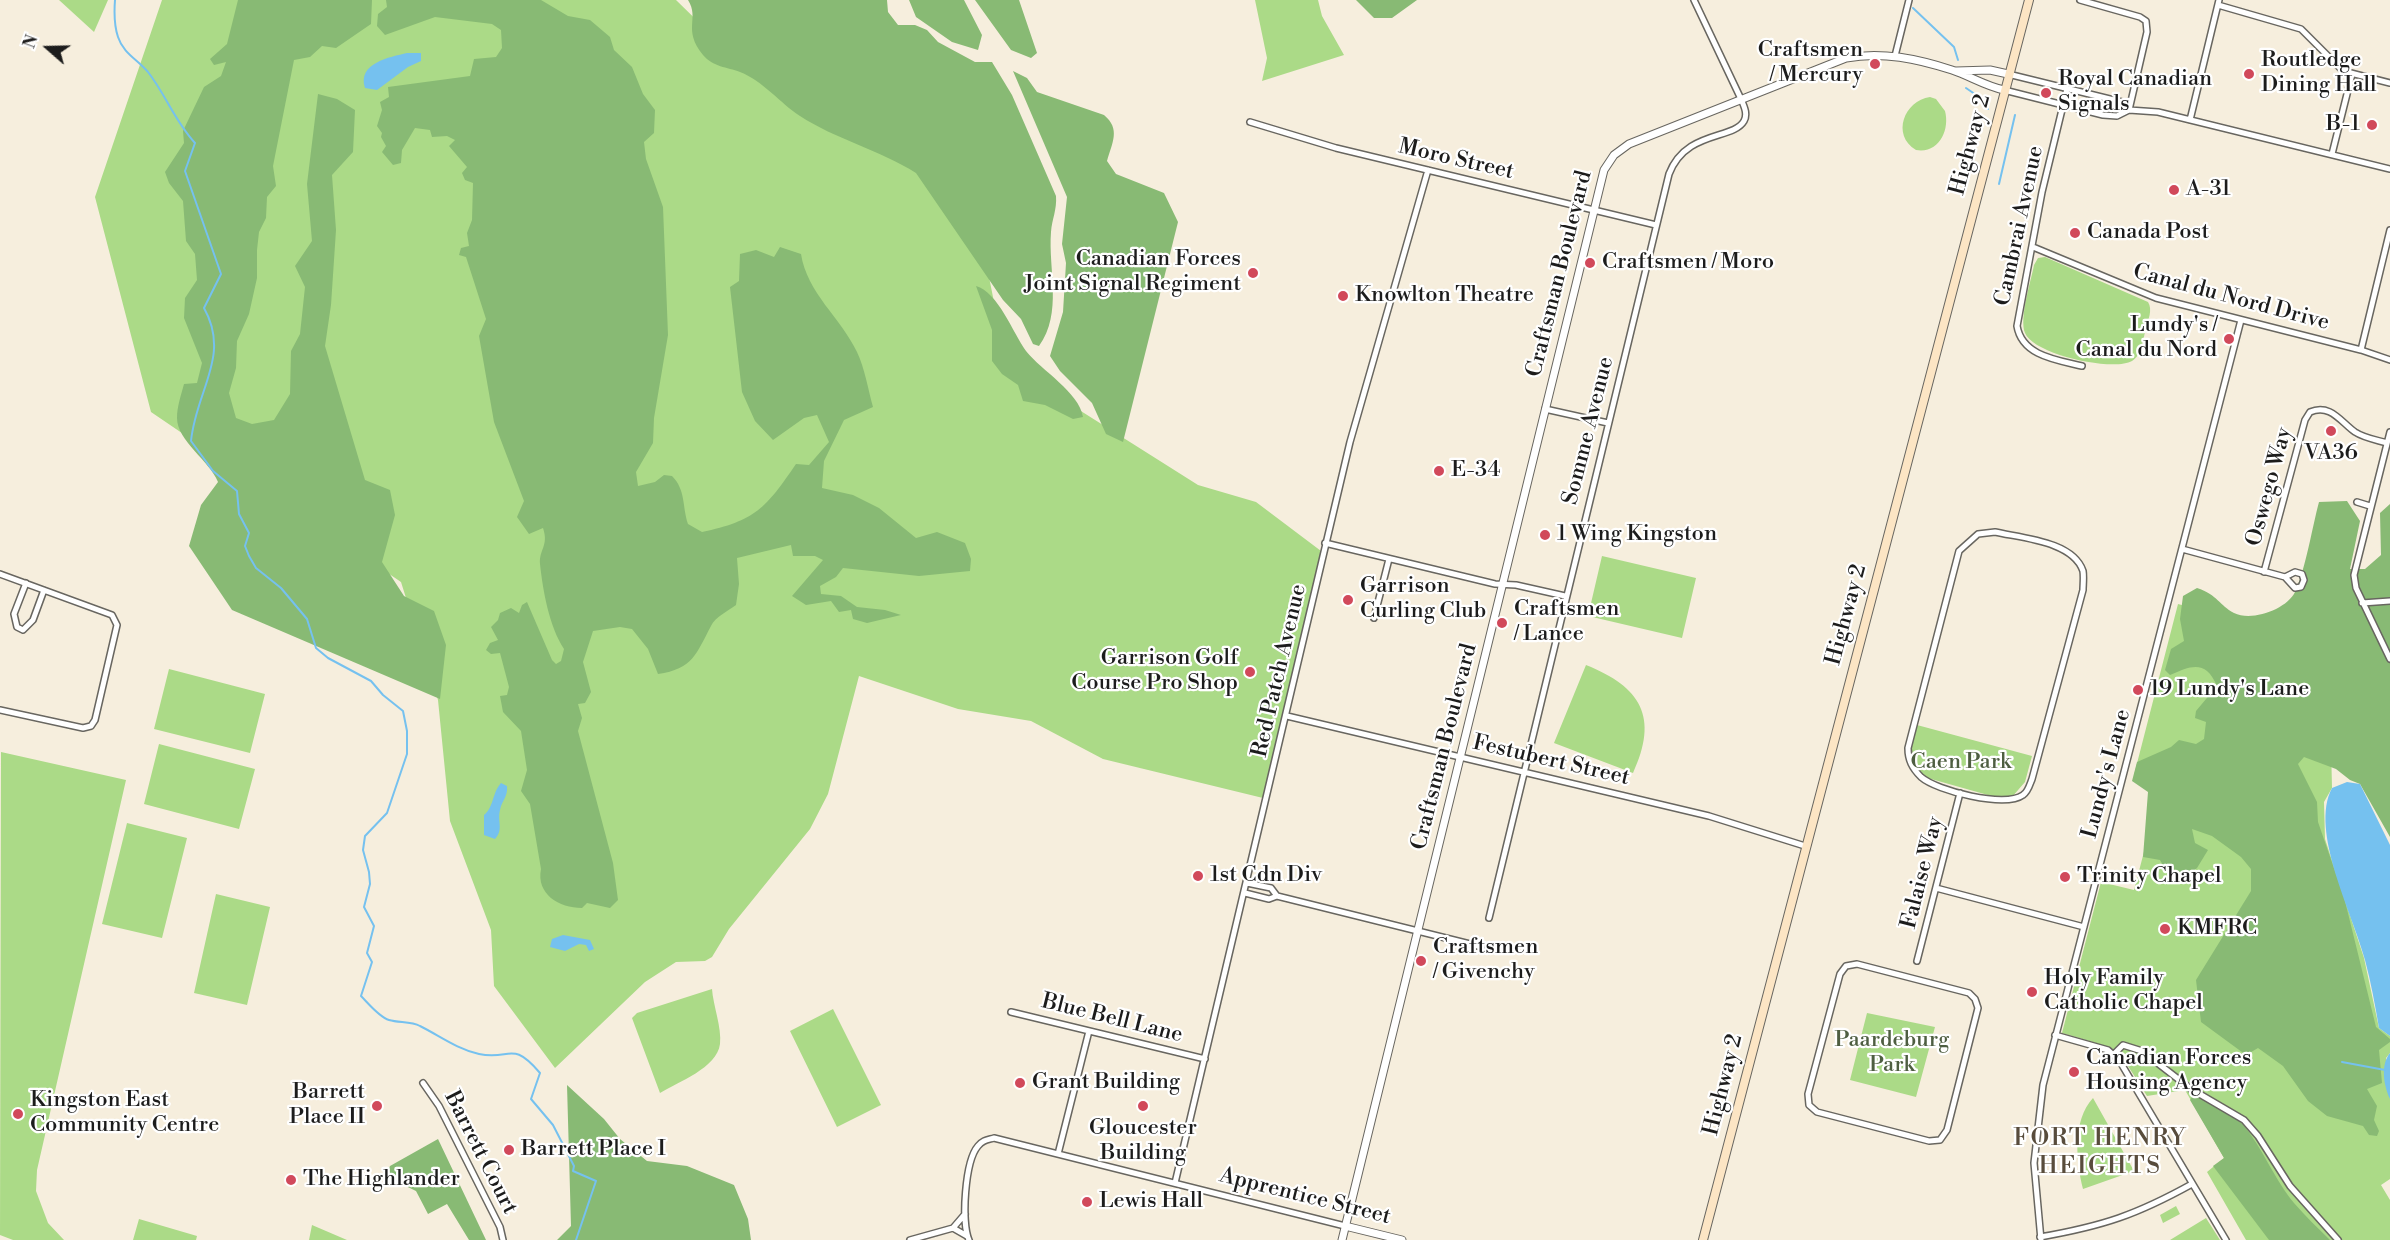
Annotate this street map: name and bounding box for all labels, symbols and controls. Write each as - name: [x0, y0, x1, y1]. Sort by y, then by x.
- north arrow: [18, 18, 78, 78]
- text: N: [20, 32, 43, 51]
- place label: Craftsmen / Mercury: [1758, 38, 1863, 90]
- place label: Routledge Dining Hall: [2261, 48, 2377, 100]
- marker: Craftsmen / Mercury: [1868, 57, 1882, 71]
- place label: Royal Canadian Signals: [2058, 67, 2212, 118]
- marker: Routledge Dining Hall: [2242, 67, 2256, 81]
- marker: Royal Canadian Signals: [2039, 86, 2053, 100]
- street label: Highway 2: [1945, 92, 1997, 198]
- place label: B-1: [2326, 112, 2360, 138]
- marker: B-1: [2365, 118, 2379, 132]
- street label: Moro Street: [1396, 134, 1516, 186]
- street label: Cambrai Avenue: [1990, 144, 2050, 308]
- street label: Craftsman Boulevard: [1522, 168, 1598, 380]
- place label: A-31: [2186, 177, 2231, 203]
- marker: A-31: [2167, 183, 2181, 197]
- place label: Canada Post: [2087, 220, 2209, 246]
- marker: Canada Post: [2068, 226, 2082, 240]
- place label: Canadian Forces Joint Signal Regiment: [1024, 247, 1241, 298]
- place label: Craftsmen / Moro: [1602, 250, 1774, 276]
- marker: Craftsmen / Moro: [1583, 256, 1597, 270]
- street label: Canal du Nord Drive: [2130, 259, 2332, 337]
- marker: Canadian Forces Joint Signal Regiment: [1246, 266, 1260, 280]
- place label: Knowlton Theatre: [1355, 283, 1534, 309]
- marker: Knowlton Theatre: [1336, 289, 1350, 303]
- place label: Lundy's / Canal du Nord: [2076, 313, 2217, 364]
- marker: Lundy's / Canal du Nord: [2222, 332, 2236, 346]
- street label: Somme Avenue: [1558, 354, 1620, 508]
- marker: VA36: [2324, 424, 2338, 438]
- street label: Oswego Way: [2241, 425, 2299, 549]
- place label: VA36: [2304, 441, 2358, 467]
- place label: E-34: [1451, 458, 1500, 484]
- marker: E-34: [1432, 464, 1446, 478]
- place label: 1 Wing Kingston: [1557, 522, 1717, 548]
- marker: 1 Wing Kingston: [1538, 528, 1552, 542]
- street label: Highway 2: [1821, 562, 1873, 668]
- place label: Garrison Curling Club: [1360, 574, 1486, 626]
- street label: Red Patch Avenue: [1247, 582, 1313, 760]
- marker: Garrison Curling Club: [1341, 593, 1355, 607]
- place label: Craftsmen / Lance: [1514, 597, 1619, 648]
- marker: Craftsmen / Lance: [1495, 616, 1509, 630]
- street label: Craftsman Boulevard: [1407, 641, 1483, 853]
- place label: Garrison Golf Course Pro Shop: [1071, 646, 1238, 698]
- marker: Garrison Golf Course Pro Shop: [1243, 665, 1257, 679]
- place label: 19 Lundy's Lane: [2150, 677, 2309, 703]
- marker: 19 Lundy's Lane: [2131, 683, 2145, 697]
- street label: Lundy's Lane: [2077, 707, 2137, 841]
- street label: Festubert Street: [1470, 730, 1632, 792]
- park label: Caen Park: [1911, 750, 2011, 776]
- street label: Falaise Way: [1896, 814, 1950, 932]
- place label: 1st Cdn Div: [1210, 863, 1322, 889]
- place label: Trinity Chapel: [2077, 864, 2222, 890]
- marker: 1st Cdn Div: [1191, 869, 1205, 883]
- marker: Trinity Chapel: [2058, 870, 2072, 884]
- place label: KMFRC: [2177, 916, 2257, 942]
- marker: KMFRC: [2158, 922, 2172, 936]
- place label: Craftsmen / Givenchy: [1433, 935, 1538, 986]
- marker: Craftsmen / Givenchy: [1414, 954, 1428, 968]
- place label: Holy Family Catholic Chapel: [2044, 966, 2203, 1017]
- marker: Holy Family Catholic Chapel: [2025, 985, 2039, 999]
- street label: Blue Bell Lane: [1039, 989, 1185, 1049]
- park label: Paardeburg Park: [1835, 1028, 1949, 1080]
- street label: Highway 2: [1699, 1032, 1749, 1138]
- place label: Canadian Forces Housing Agency: [2086, 1046, 2251, 1098]
- marker: Canadian Forces Housing Agency: [2067, 1065, 2081, 1079]
- place label: Grant Building: [1032, 1070, 1180, 1096]
- marker: Grant Building: [1013, 1076, 1027, 1090]
- place label: Barrett Place II: [289, 1080, 365, 1132]
- street label: Barrett Court: [438, 1087, 522, 1219]
- place label: Kingston East Community Centre: [30, 1088, 219, 1140]
- marker: Barrett Place II: [370, 1099, 384, 1113]
- marker: Gloucester Building: [1136, 1099, 1150, 1113]
- marker: Kingston East Community Centre: [11, 1107, 25, 1121]
- place label: Gloucester Building: [1089, 1116, 1197, 1168]
- district label: FORT HENRY HEIGHTS: [2013, 1125, 2187, 1181]
- place label: Barrett Place I: [521, 1137, 666, 1163]
- marker: Barrett Place I: [502, 1143, 516, 1157]
- street label: Apprentice Street: [1217, 1163, 1393, 1231]
- place label: The Highlander: [303, 1167, 460, 1193]
- marker: The Highlander: [284, 1173, 298, 1187]
- place label: Lewis Hall: [1099, 1189, 1203, 1215]
- marker: Lewis Hall: [1080, 1195, 1094, 1209]

